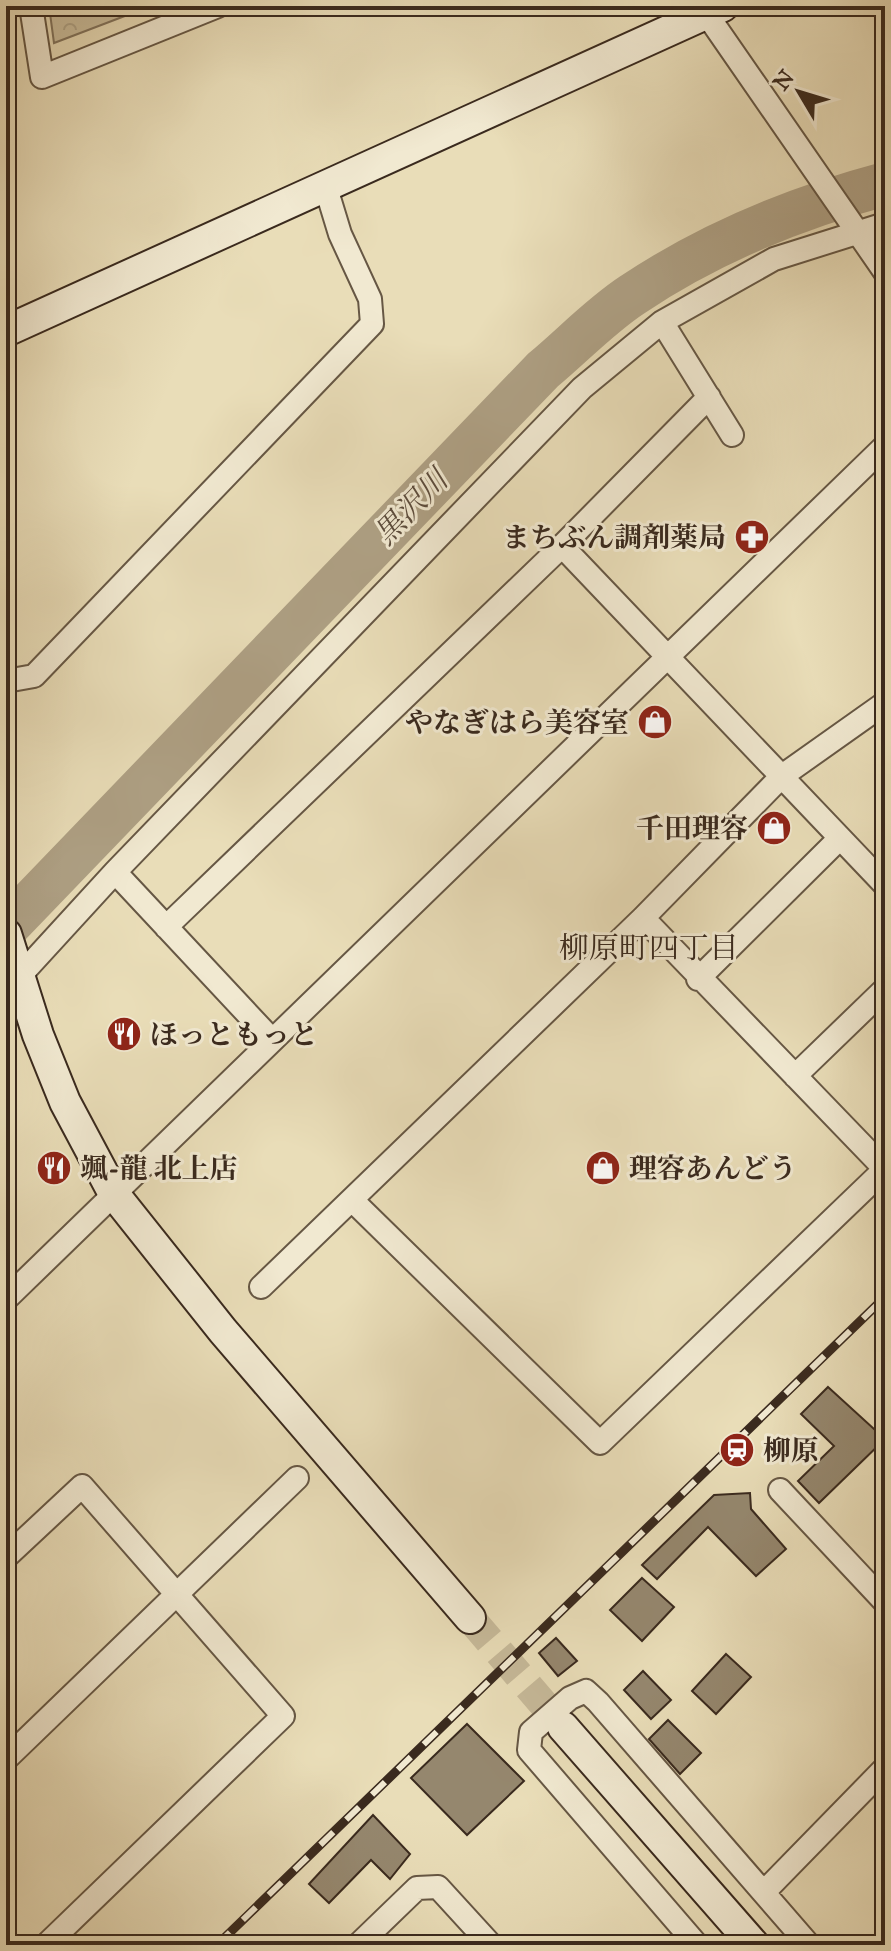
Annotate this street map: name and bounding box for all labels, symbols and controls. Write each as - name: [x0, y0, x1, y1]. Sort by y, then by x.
- north arrow: [759, 52, 839, 132]
- text: N: [767, 64, 800, 96]
- water label: 黒沢川: [367, 460, 457, 552]
- pharmacy icon: まちぶん調剤薬局: [733, 518, 771, 556]
- place label: まちぶん調剤薬局: [502, 520, 726, 555]
- shop icon: やなぎはら美容室: [636, 703, 674, 741]
- place label: やなぎはら美容室: [405, 705, 629, 740]
- shop icon: 千田理容: [755, 809, 793, 847]
- place label: 千田理容: [636, 811, 748, 846]
- district label: 柳原町四丁目: [559, 930, 739, 966]
- restaurant icon: ほっともっと: [105, 1015, 143, 1053]
- place label: ほっともっと: [150, 1017, 318, 1052]
- restaurant icon: 颯-龍 北上店: [35, 1149, 73, 1187]
- shop icon: 理容あんどう: [584, 1149, 622, 1187]
- place label: 颯-龍 北上店: [80, 1151, 238, 1186]
- place label: 理容あんどう: [629, 1151, 797, 1186]
- station icon: 柳原: [718, 1431, 756, 1469]
- place label: 柳原: [763, 1433, 819, 1468]

